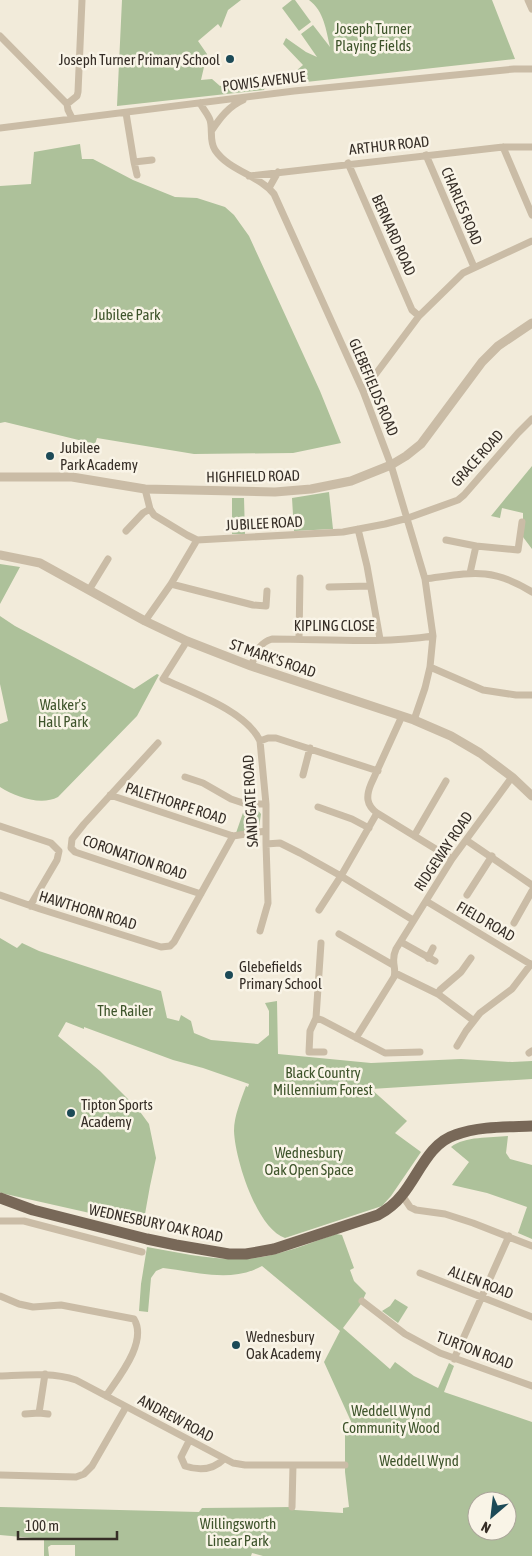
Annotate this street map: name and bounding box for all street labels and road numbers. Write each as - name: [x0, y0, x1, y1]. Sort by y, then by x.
- street label: POWIS AVENUE: [221, 67, 307, 95]
- street label: ARTHUR ROAD: [348, 132, 430, 158]
- street label: CHARLES ROAD: [438, 165, 486, 247]
- street label: BERNARD ROAD: [369, 192, 419, 278]
- street label: GLEBEFIELDS ROAD: [346, 336, 402, 438]
- street label: GRACE ROAD: [447, 426, 507, 490]
- street label: HIGHFIELD ROAD: [206, 467, 300, 485]
- street label: JUBILEE ROAD: [225, 512, 303, 534]
- street label: KIPLING CLOSE: [294, 617, 375, 634]
- street label: ST MARK'S ROAD: [228, 635, 318, 681]
- street label: SANDGATE ROAD: [239, 754, 261, 848]
- street label: PALETHORPE ROAD: [123, 779, 229, 827]
- street label: RIDGEWAY ROAD: [410, 808, 476, 894]
- street label: CORONATION ROAD: [81, 831, 189, 883]
- street label: HAWTHORN ROAD: [37, 887, 139, 933]
- street label: FIELD ROAD: [454, 898, 518, 944]
- street label: WEDNESBURY OAK ROAD: [87, 1200, 225, 1246]
- street label: ALLEN ROAD: [446, 1262, 516, 1302]
- street label: TURTON ROAD: [434, 1328, 516, 1372]
- street label: ANDREW ROAD: [135, 1391, 217, 1445]

